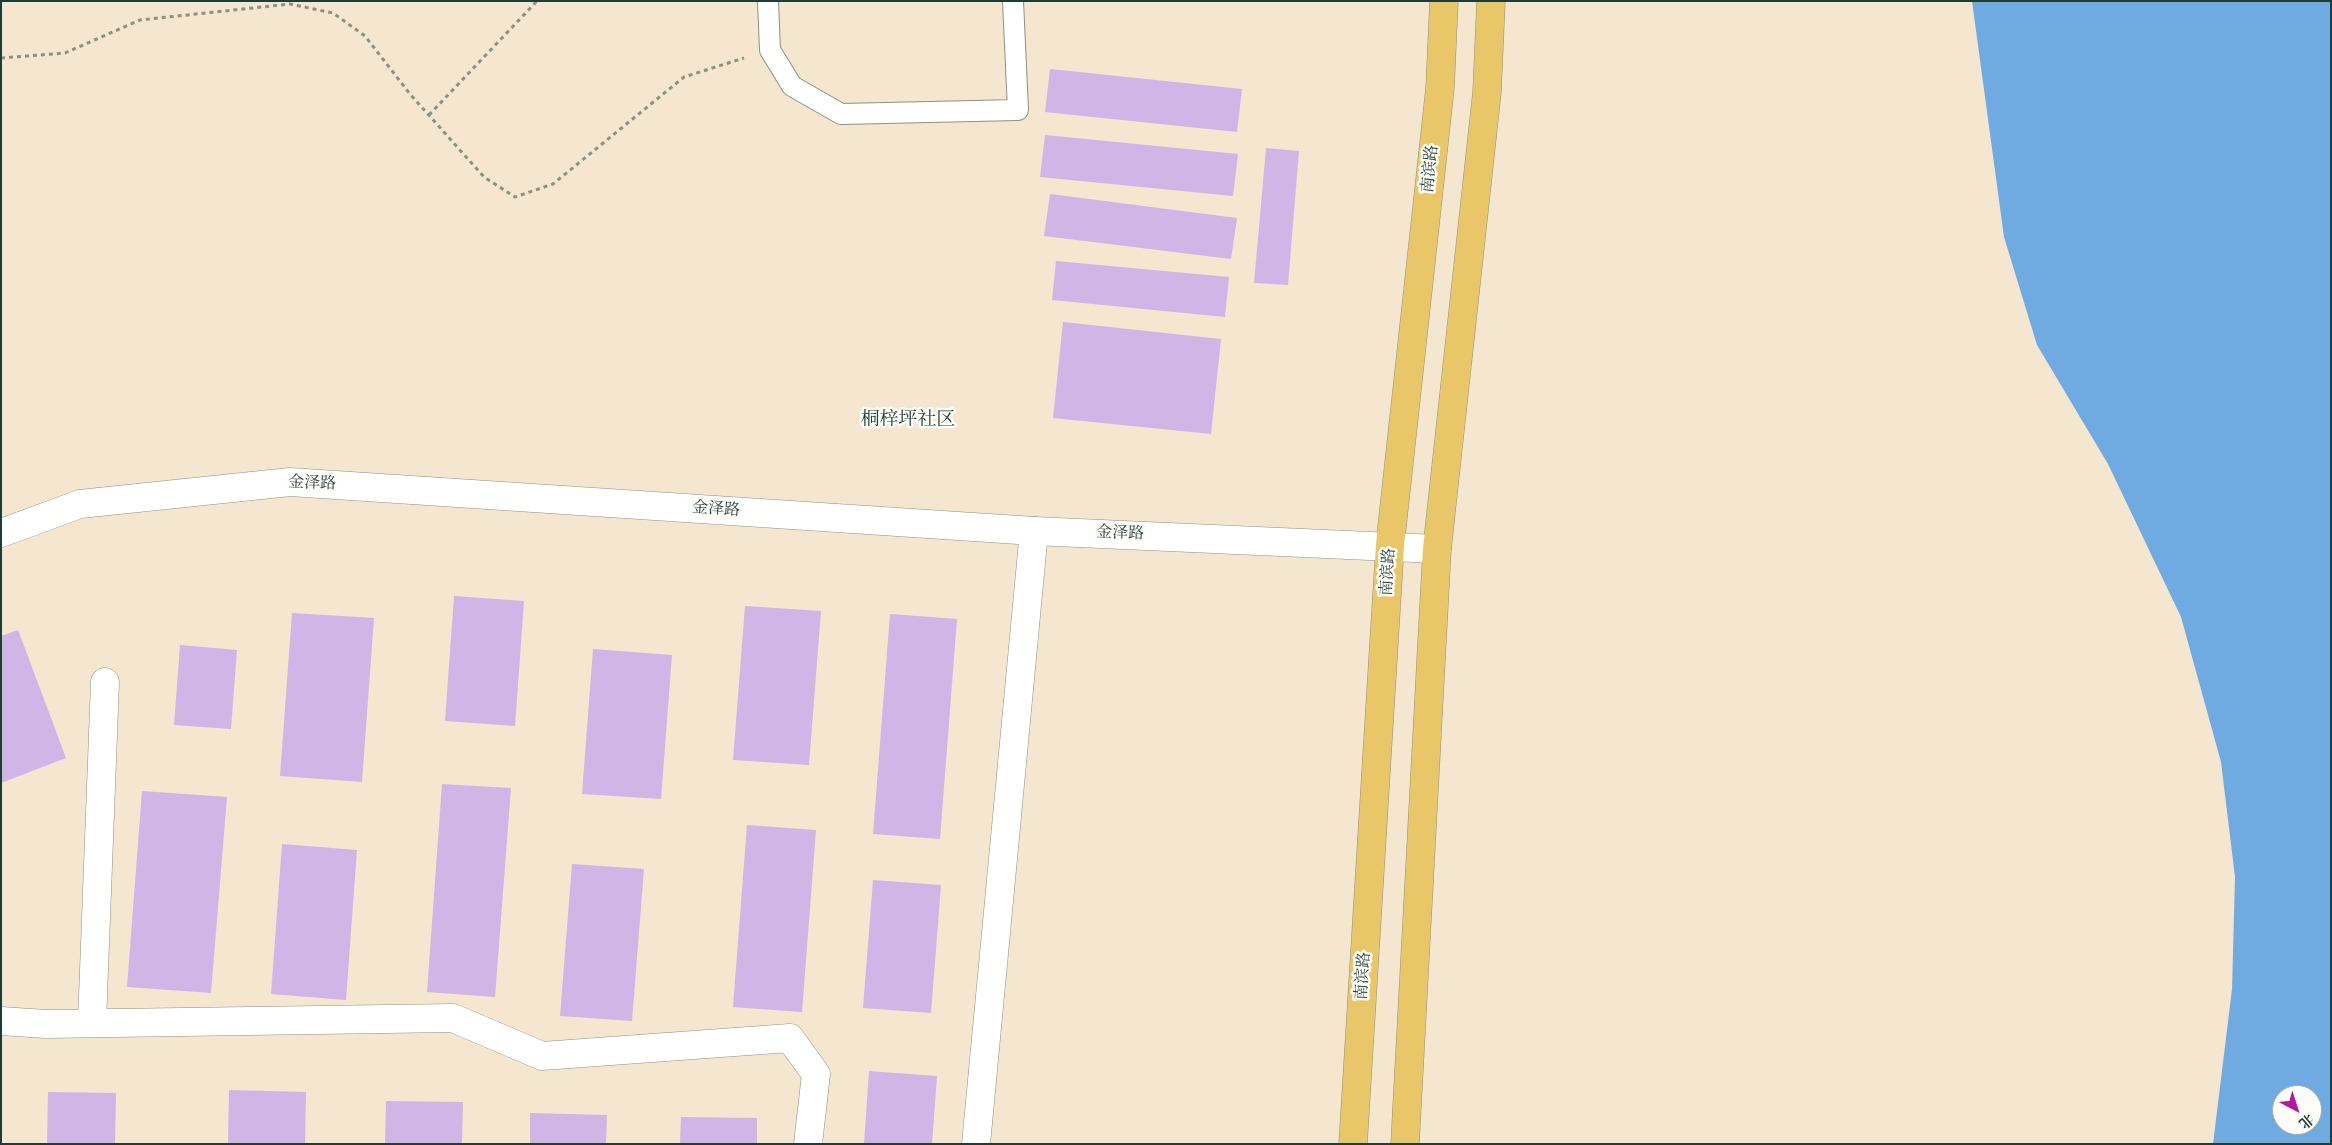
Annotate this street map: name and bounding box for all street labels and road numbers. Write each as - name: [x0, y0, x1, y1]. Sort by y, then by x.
- street label: 南滨路: [1419, 144, 1443, 194]
- street label: 金泽路: [288, 474, 336, 494]
- street label: 金泽路: [691, 499, 741, 521]
- street label: 金泽路: [1096, 524, 1144, 544]
- street label: 南滨路: [1378, 547, 1400, 597]
- street label: 南滨路: [1353, 951, 1375, 1001]

